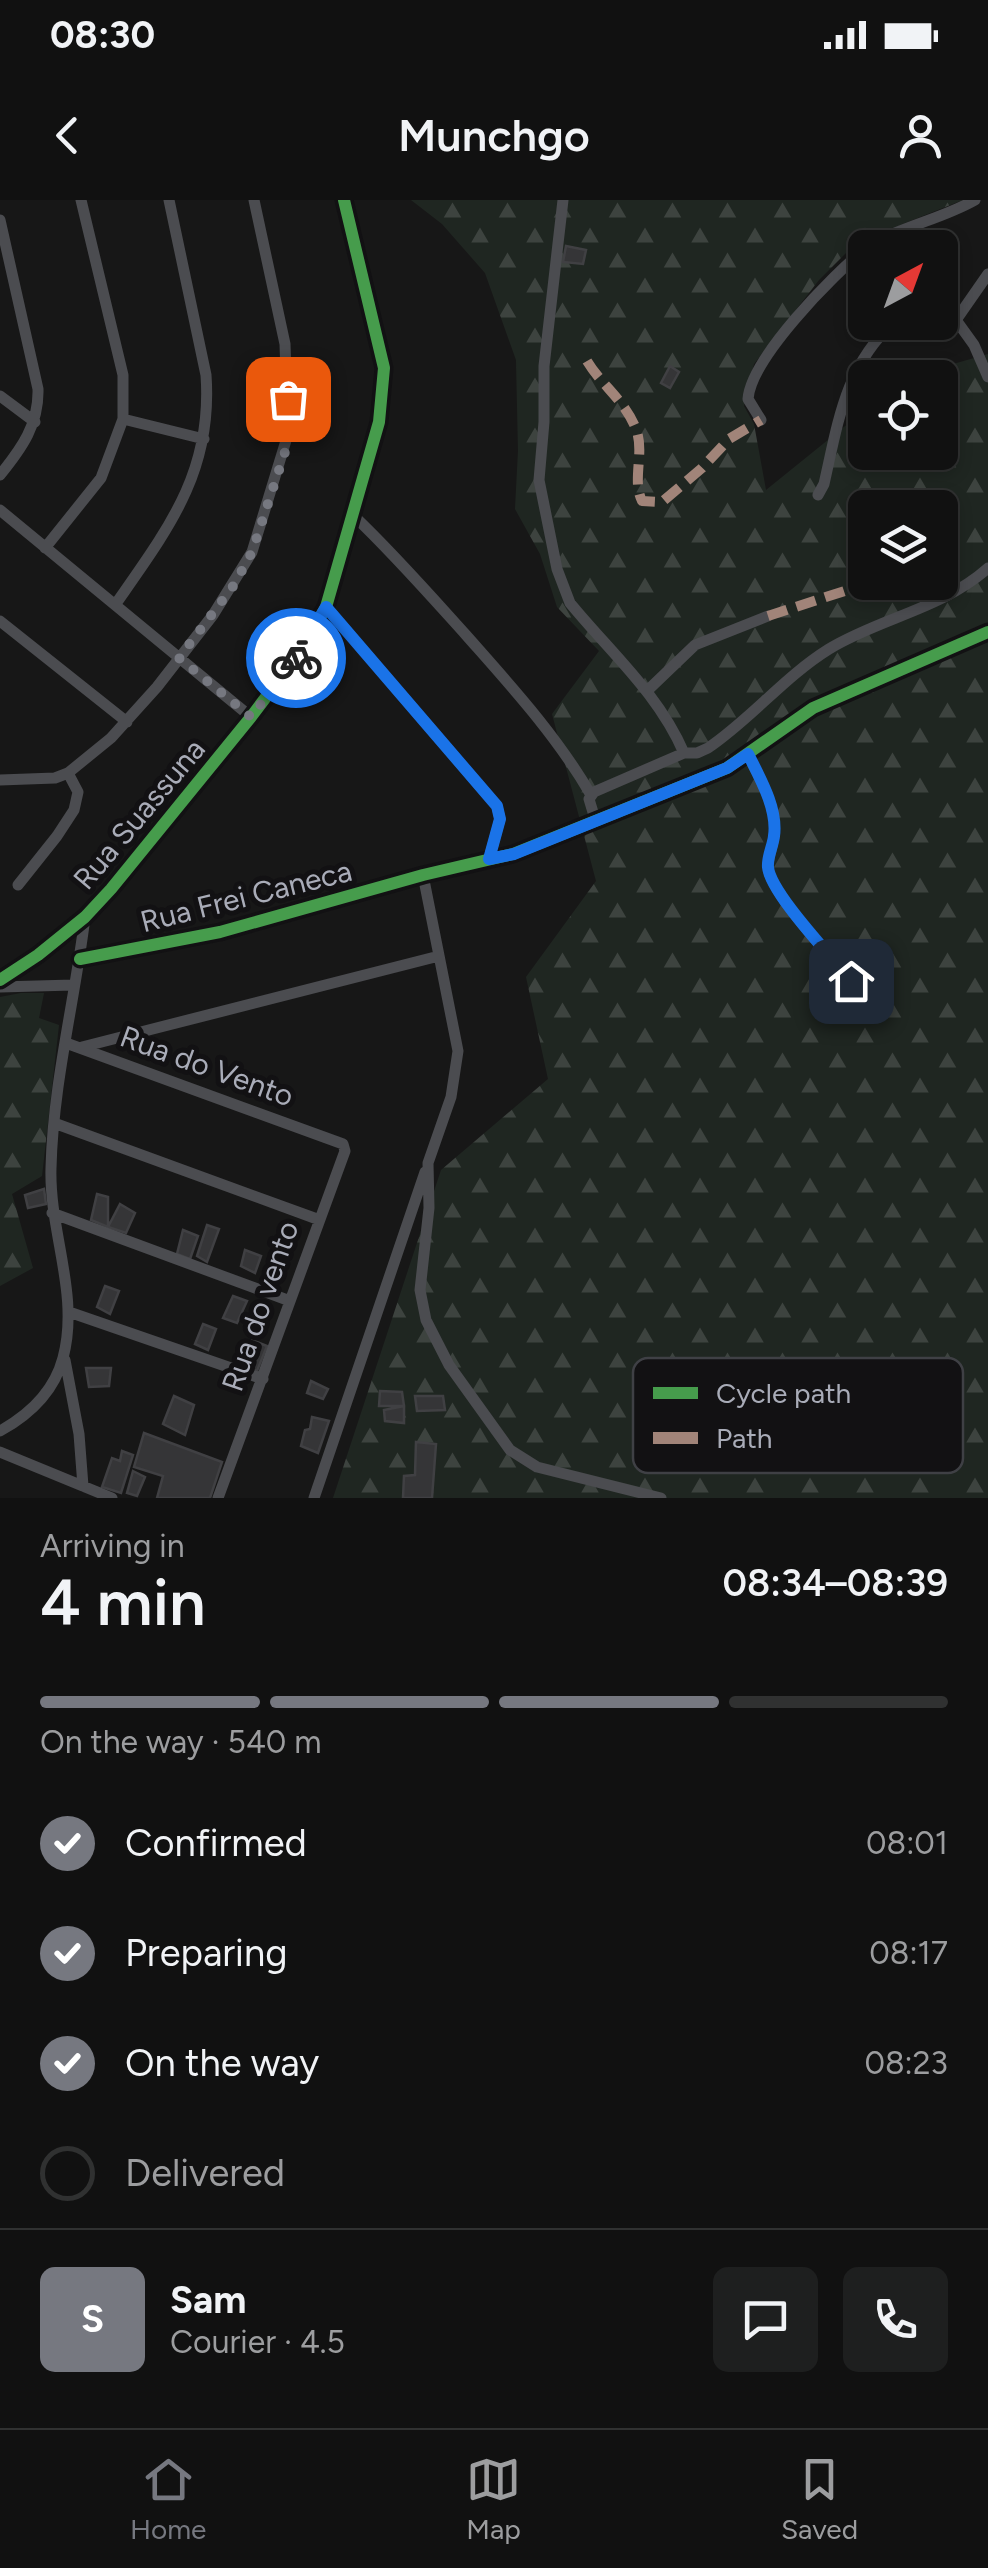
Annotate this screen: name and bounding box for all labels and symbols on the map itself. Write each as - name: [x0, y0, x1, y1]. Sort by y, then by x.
- north arrow: [848, 230, 958, 340]
- pin: [246, 357, 331, 442]
- courier: [246, 608, 346, 708]
- street label: Rua Suassuna: [65, 731, 213, 897]
- street label: Rua Frei Caneca: [136, 852, 356, 940]
- pin: [809, 939, 894, 1024]
- street label: Rua do Vento: [115, 1017, 299, 1115]
- street label: Rua do vento: [214, 1216, 306, 1396]
- legend: [633, 1358, 963, 1473]
- text: Cycle path: [716, 1376, 851, 1410]
- text: Path: [716, 1421, 772, 1455]

